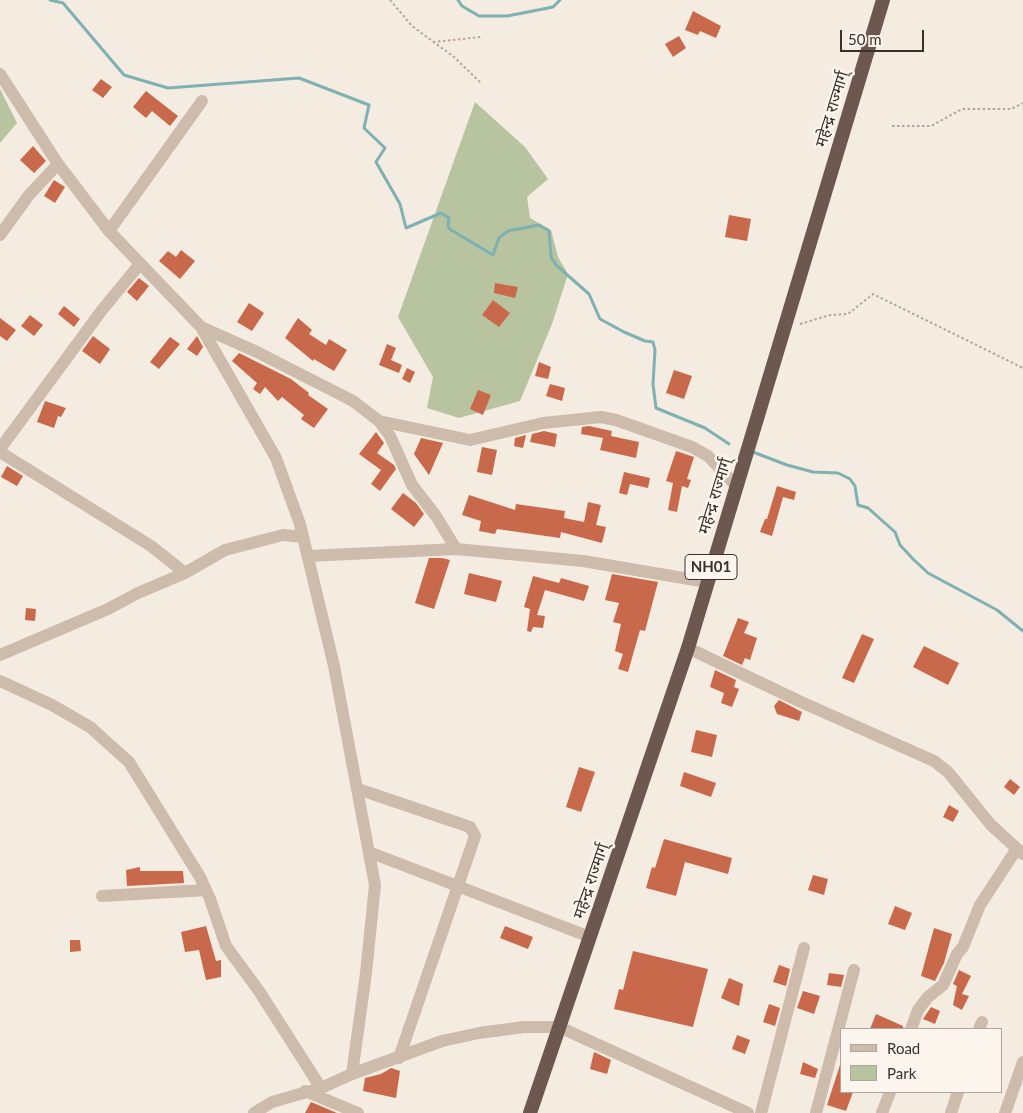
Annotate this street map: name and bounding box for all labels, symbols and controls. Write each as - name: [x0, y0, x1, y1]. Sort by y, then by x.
- scale bar: [843, 20, 927, 52]
- text: 50 m: [848, 30, 882, 48]
- street label: महेन्द्र राज्मार्ग्: [811, 69, 853, 149]
- street label: महेन्द्र राज्मार्ग्: [694, 456, 736, 536]
- road number: NH01: [685, 554, 737, 580]
- street label: महेन्द्र राज्मार्ग्: [569, 841, 613, 921]
- legend: [840, 1028, 1003, 1093]
- text: Road: [887, 1039, 920, 1057]
- text: Park: [887, 1064, 916, 1082]

